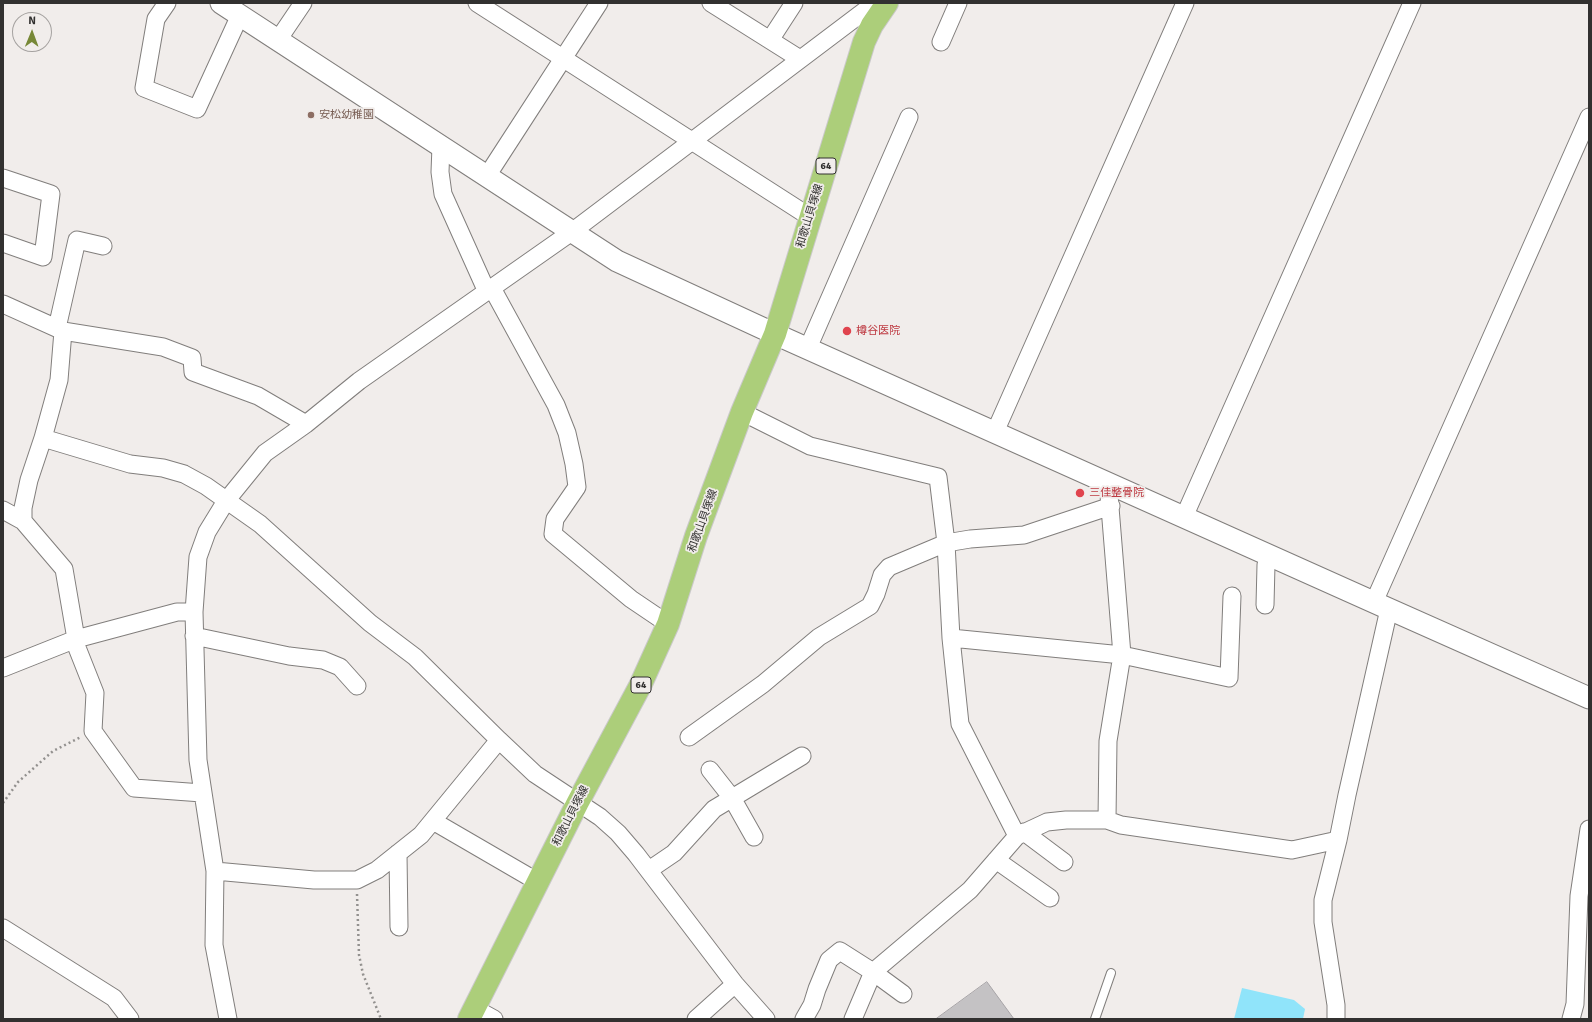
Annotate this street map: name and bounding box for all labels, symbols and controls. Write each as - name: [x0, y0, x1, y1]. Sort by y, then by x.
- north arrow: [12, 12, 52, 52]
- text: N: [28, 14, 36, 27]
- place label: 安松幼稚園: [319, 108, 374, 122]
- marker: 安松幼稚園: [306, 110, 316, 120]
- road number: 64: [816, 158, 836, 174]
- street label: 和歌山貝塚線: [794, 183, 826, 249]
- place label: 樽谷医院: [856, 324, 900, 338]
- marker: 樽谷医院: [841, 325, 853, 337]
- place label: 三佳整骨院: [1089, 486, 1144, 500]
- marker: 三佳整骨院: [1074, 487, 1086, 499]
- street label: 和歌山貝塚線: [686, 488, 720, 554]
- road number: 64: [631, 677, 651, 693]
- street label: 和歌山貝塚線: [550, 784, 592, 848]

